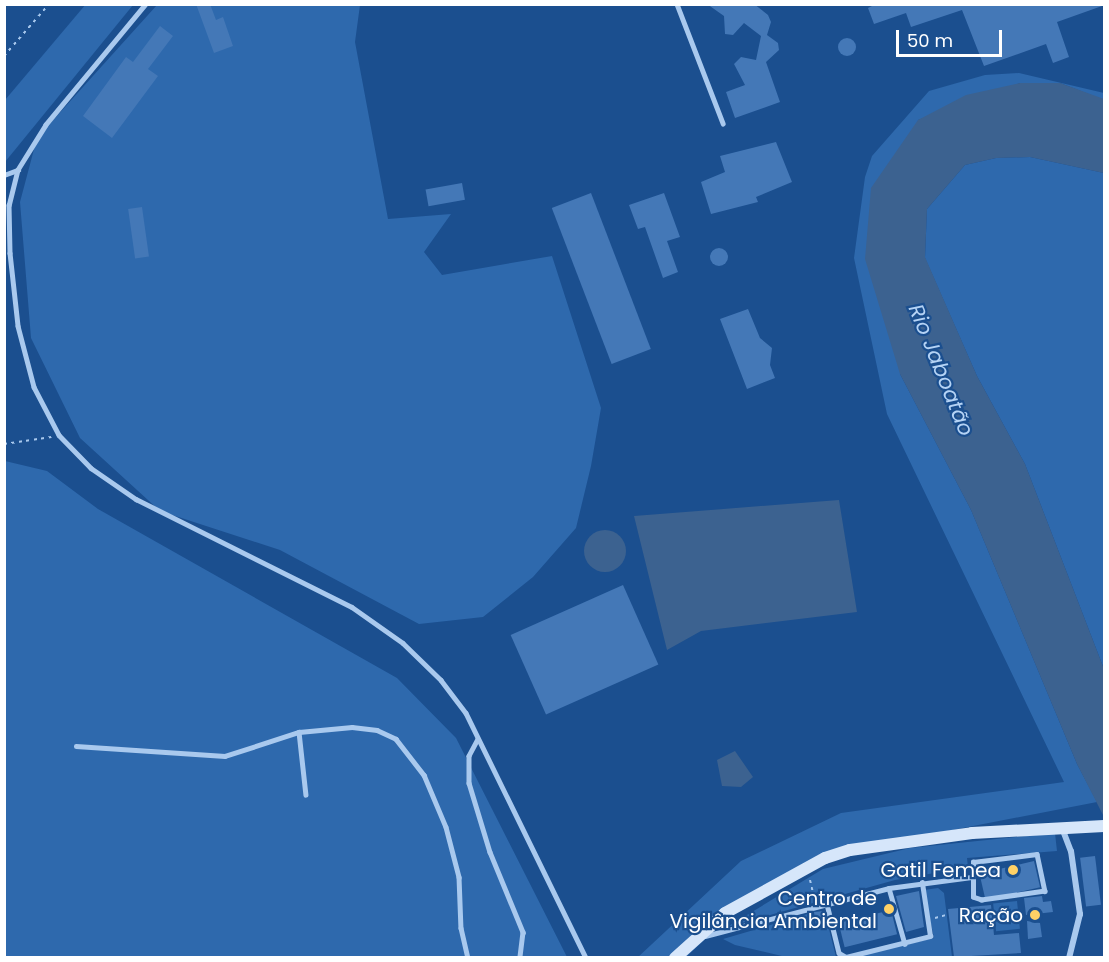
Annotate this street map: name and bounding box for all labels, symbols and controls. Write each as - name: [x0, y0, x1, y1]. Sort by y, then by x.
- scale bar: [899, 18, 1006, 56]
- text: 50 m: [907, 28, 953, 53]
- water label: Rio Jaboatão: [903, 300, 979, 440]
- place label: Gatil Femea: [880, 858, 1001, 882]
- marker: Gatil Femea: [1006, 863, 1020, 877]
- place label: Centro de Vigilância Ambiental: [670, 886, 877, 933]
- marker: Centro de Vigilância Ambiental: [882, 902, 896, 916]
- place label: Ração: [959, 903, 1023, 927]
- marker: Ração: [1028, 908, 1042, 922]

